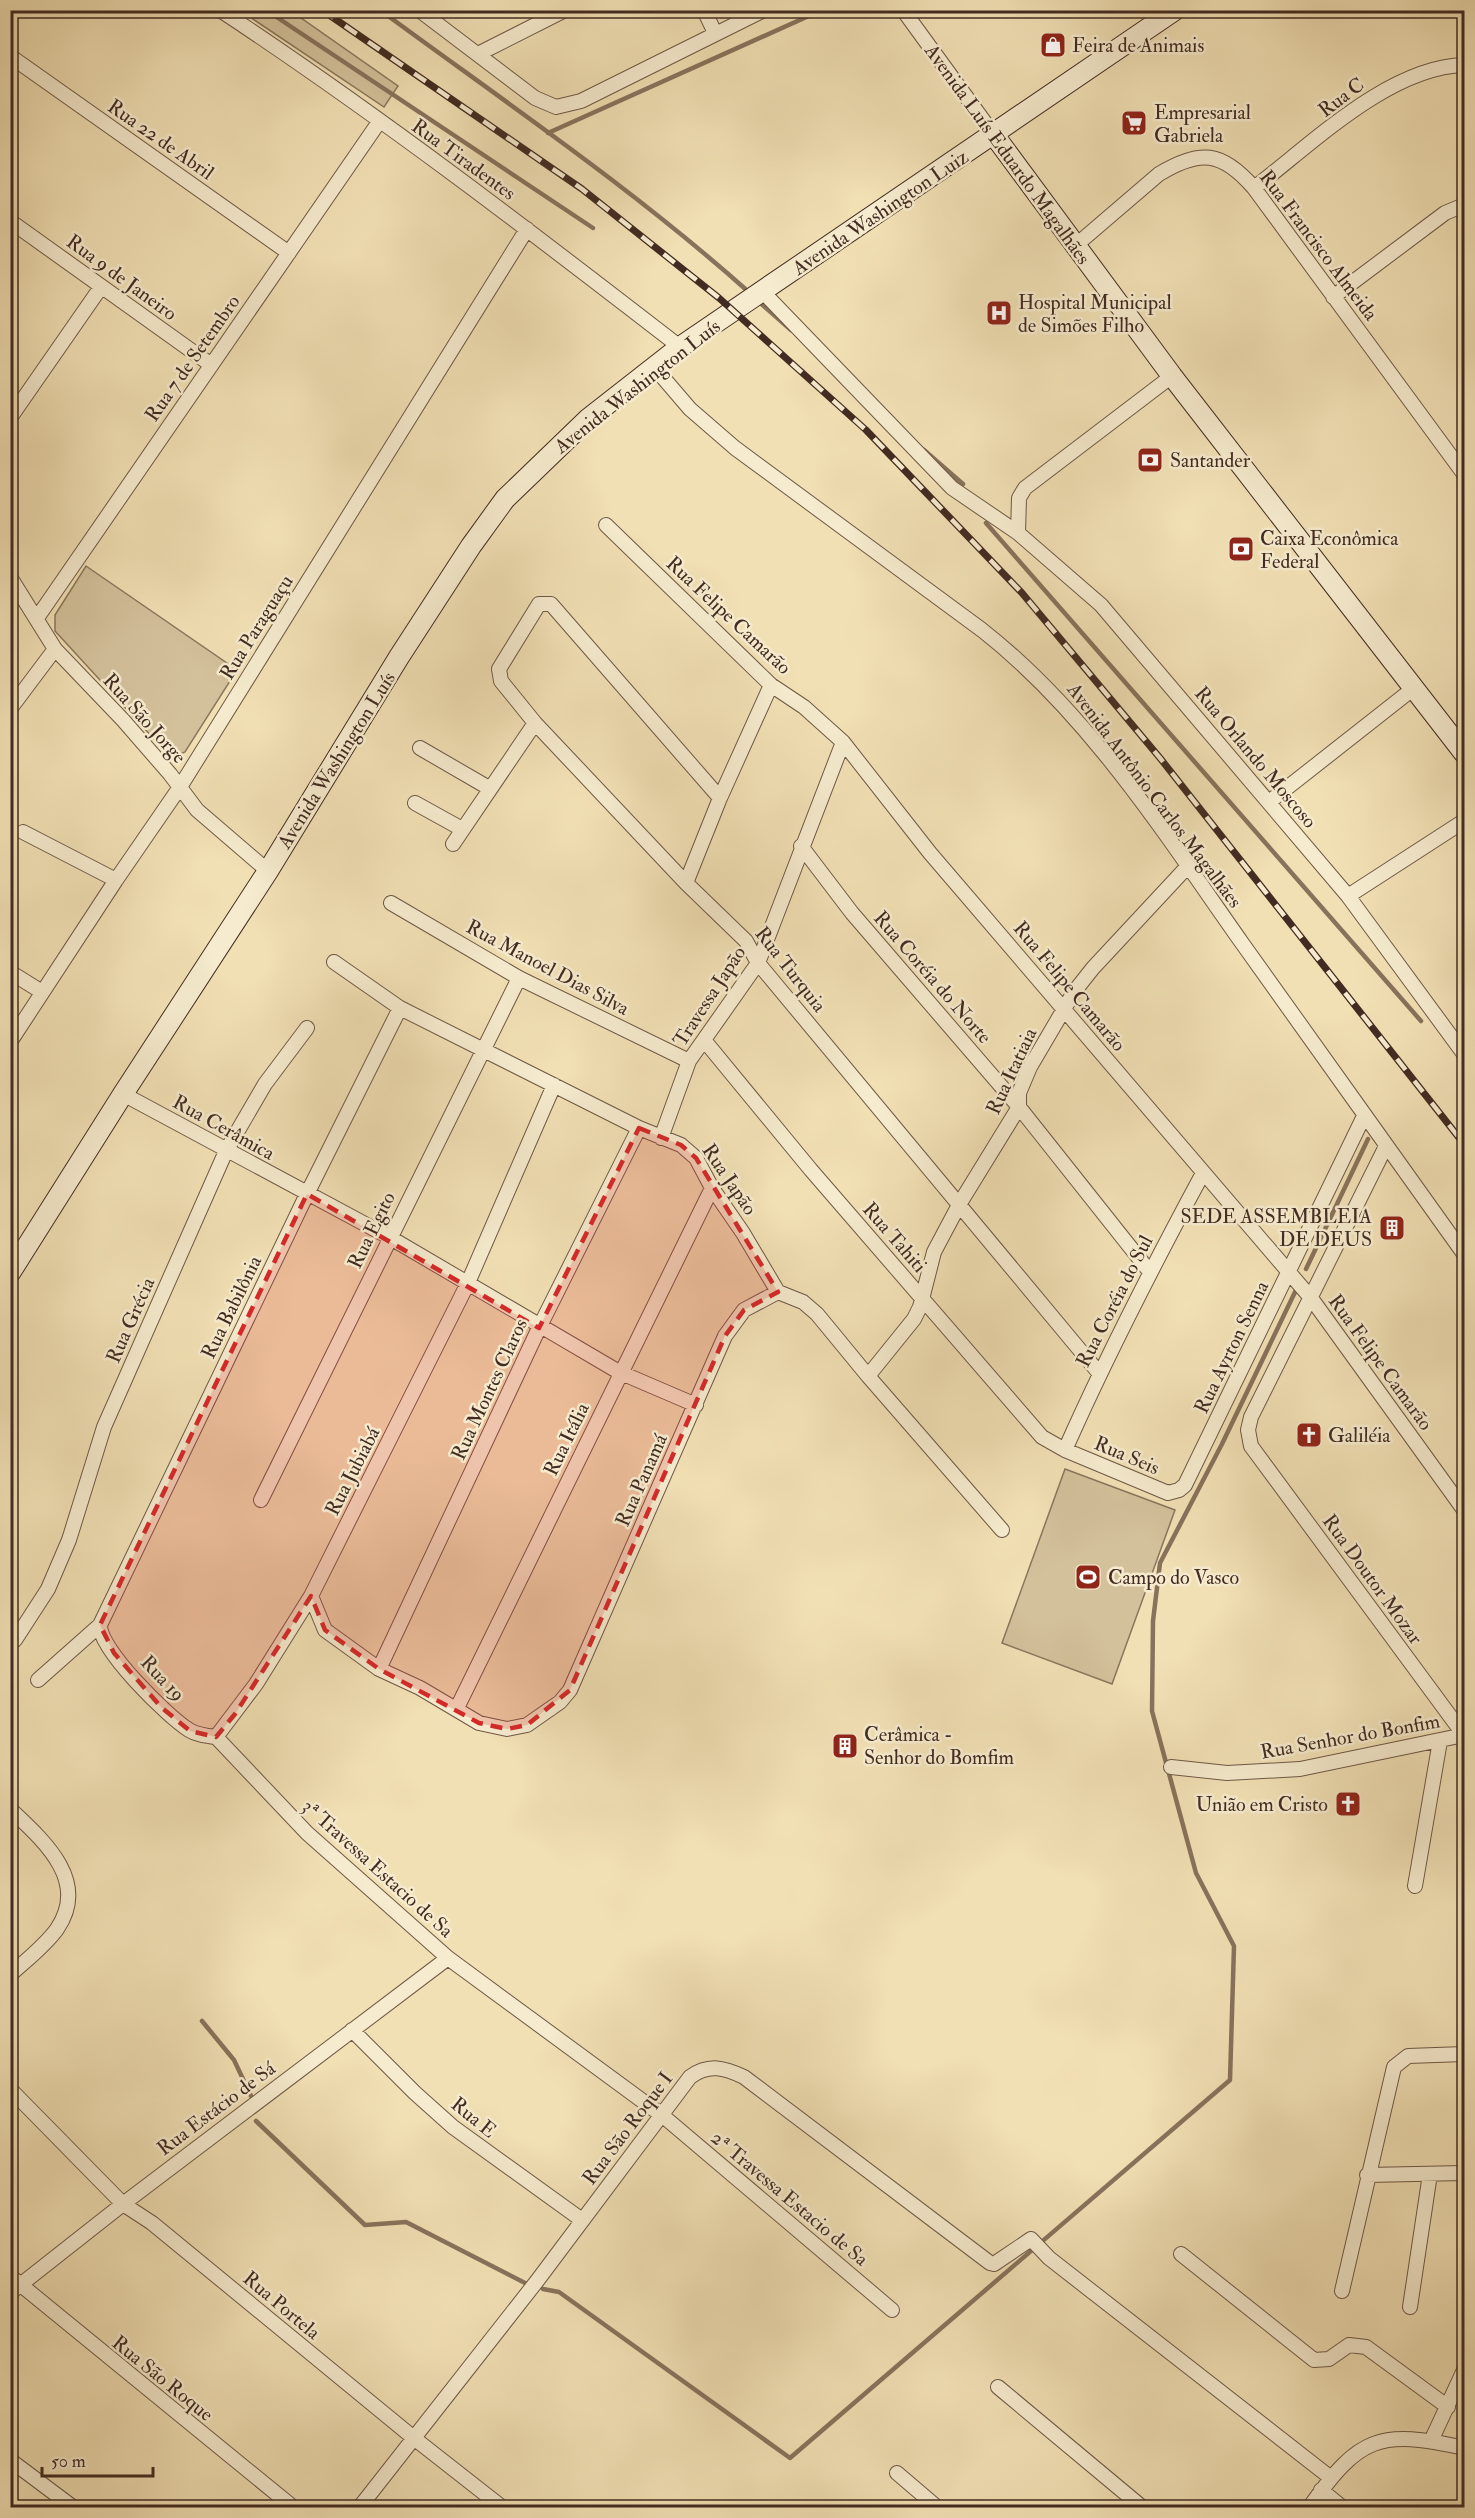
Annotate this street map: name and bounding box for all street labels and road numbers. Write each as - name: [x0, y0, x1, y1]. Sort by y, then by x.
- street label: Avenida Luís Eduardo Magalhães: [919, 38, 1096, 270]
- street label: Rua C: [1313, 72, 1369, 123]
- street label: Rua 22 de Abril: [103, 94, 219, 185]
- street label: Rua Tiradentes: [407, 113, 521, 206]
- street label: Avenida Washington Luiz: [787, 144, 973, 281]
- street label: Rua Francisco Almeida: [1254, 165, 1384, 326]
- street label: Rua 9 de Janeiro: [62, 229, 182, 326]
- street label: Rua 7 de Setembro: [139, 290, 245, 427]
- street label: Avenida Washington Luís: [548, 314, 725, 460]
- street label: Rua Felipe Camarão: [660, 551, 797, 681]
- street label: Rua Paraguaçu: [214, 570, 299, 684]
- street label: Avenida Washington Luís: [271, 667, 401, 854]
- street label: Rua São Jorge: [98, 668, 192, 769]
- street label: Avenida Antônio Carlos Magalhães: [1061, 677, 1248, 913]
- street label: Rua Orlando Moscoso: [1189, 681, 1322, 833]
- street label: Rua Coréia do Norte: [868, 906, 997, 1049]
- street label: Rua Manoel Dias Silva: [462, 914, 634, 1021]
- street label: Rua Felipe Camarão: [1007, 916, 1131, 1057]
- street label: Rua Turquia: [749, 921, 832, 1018]
- street label: Travessa Japão: [668, 941, 752, 1052]
- street label: Rua Itatiaia: [980, 1023, 1043, 1119]
- street label: Rua Cerâmica: [168, 1089, 280, 1166]
- street label: Rua Japão: [696, 1139, 763, 1220]
- street label: Rua Egito: [342, 1188, 401, 1273]
- street label: Rua Tahiti: [857, 1197, 932, 1278]
- street label: Rua Coréia do Sul: [1070, 1231, 1158, 1371]
- street label: Rua Babilônia: [196, 1251, 268, 1363]
- street label: Rua Grécia: [101, 1273, 161, 1367]
- street label: Rua Ayrton Senna: [1189, 1276, 1275, 1418]
- street label: Rua Felipe Camarão: [1322, 1289, 1438, 1436]
- street label: Rua Montes Claros: [446, 1314, 533, 1464]
- street label: Rua Itália: [538, 1398, 595, 1480]
- street label: Rua Jubiabá: [319, 1422, 386, 1520]
- street label: Rua Panamá: [610, 1429, 673, 1530]
- street label: Rua Seis: [1090, 1431, 1163, 1480]
- street label: Rua Doutor Mozar: [1317, 1509, 1429, 1650]
- street label: Rua 19: [135, 1650, 190, 1707]
- street label: Rua Senhor do Bonfim: [1258, 1708, 1442, 1765]
- street label: 3ª Travessa Estacio de Sa: [297, 1794, 459, 1943]
- street label: Rua Estácio de Sá: [152, 2055, 281, 2161]
- street label: Rua São Roque I: [577, 2067, 678, 2190]
- street label: Rua E: [446, 2092, 501, 2143]
- street label: 2ª Travessa Estacio de Sa: [706, 2125, 874, 2272]
- street label: Rua Portela: [238, 2266, 326, 2345]
- street label: Rua São Roque: [107, 2330, 218, 2427]

